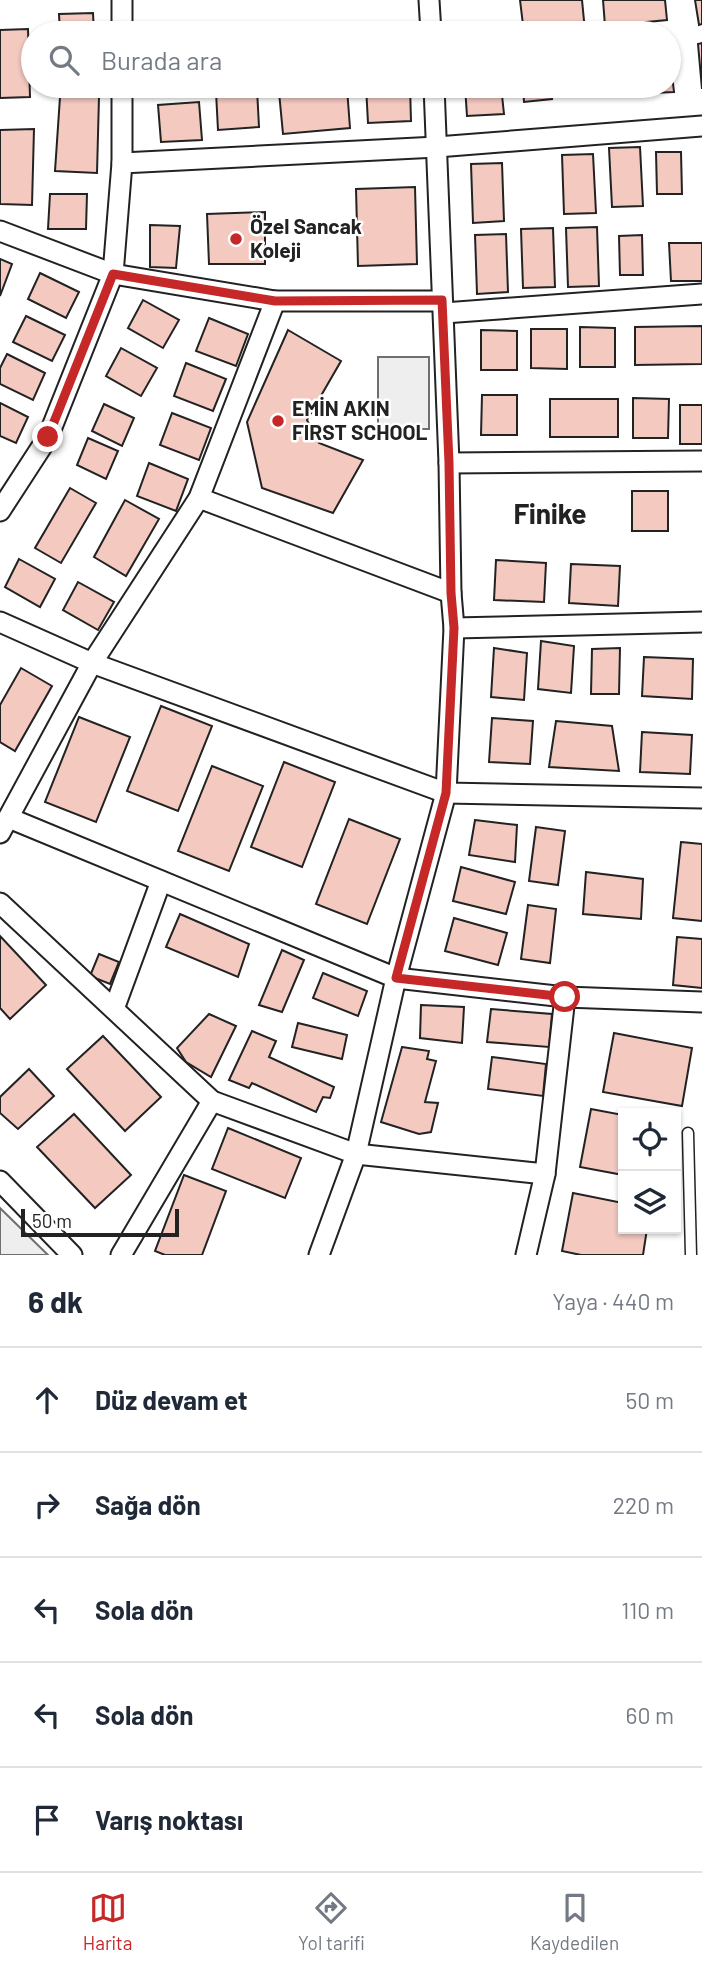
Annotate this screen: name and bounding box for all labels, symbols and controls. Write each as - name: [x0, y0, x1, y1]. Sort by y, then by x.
- search box: [21, 21, 681, 98]
- icon: search: [45, 41, 83, 79]
- text: Burada ara: [101, 44, 222, 75]
- place label: Özel Sancak Koleji: [250, 213, 362, 262]
- marker: Özel Sancak Koleji: [228, 231, 244, 247]
- place label: EMİN AKIN FIRST SCHOOL: [292, 395, 428, 444]
- marker: EMİN AKIN FIRST SCHOOL: [270, 413, 286, 429]
- route end: [32, 421, 63, 452]
- district label: Finike: [513, 496, 587, 530]
- route start: [549, 981, 580, 1012]
- map controls: [618, 1108, 681, 1234]
- button: locate: [618, 1108, 681, 1171]
- button: layers: [618, 1171, 681, 1234]
- scale bar: [21, 1206, 178, 1238]
- text: 50 m: [32, 1209, 72, 1232]
- text: 6 dk: [28, 1283, 83, 1319]
- text: Yaya · 440 m: [552, 1287, 674, 1315]
- icon: ahead: [28, 1381, 66, 1419]
- text: Düz devam et: [95, 1384, 248, 1415]
- text: 50 m: [626, 1386, 674, 1414]
- icon: right: [28, 1486, 66, 1524]
- text: Sağa dön: [95, 1489, 201, 1520]
- text: 220 m: [613, 1491, 674, 1519]
- icon: left: [28, 1591, 66, 1629]
- text: Sola dön: [95, 1594, 193, 1625]
- text: 110 m: [621, 1596, 674, 1624]
- icon: left: [28, 1696, 66, 1734]
- text: Sola dön: [95, 1699, 193, 1730]
- text: 60 m: [626, 1701, 674, 1729]
- icon: arrive: [28, 1801, 66, 1839]
- text: Varış noktası: [95, 1804, 243, 1835]
- tab: Harita: [83, 1889, 132, 1954]
- tab: Yol tarifi: [298, 1889, 364, 1954]
- tab: Kaydedilen: [530, 1889, 619, 1954]

